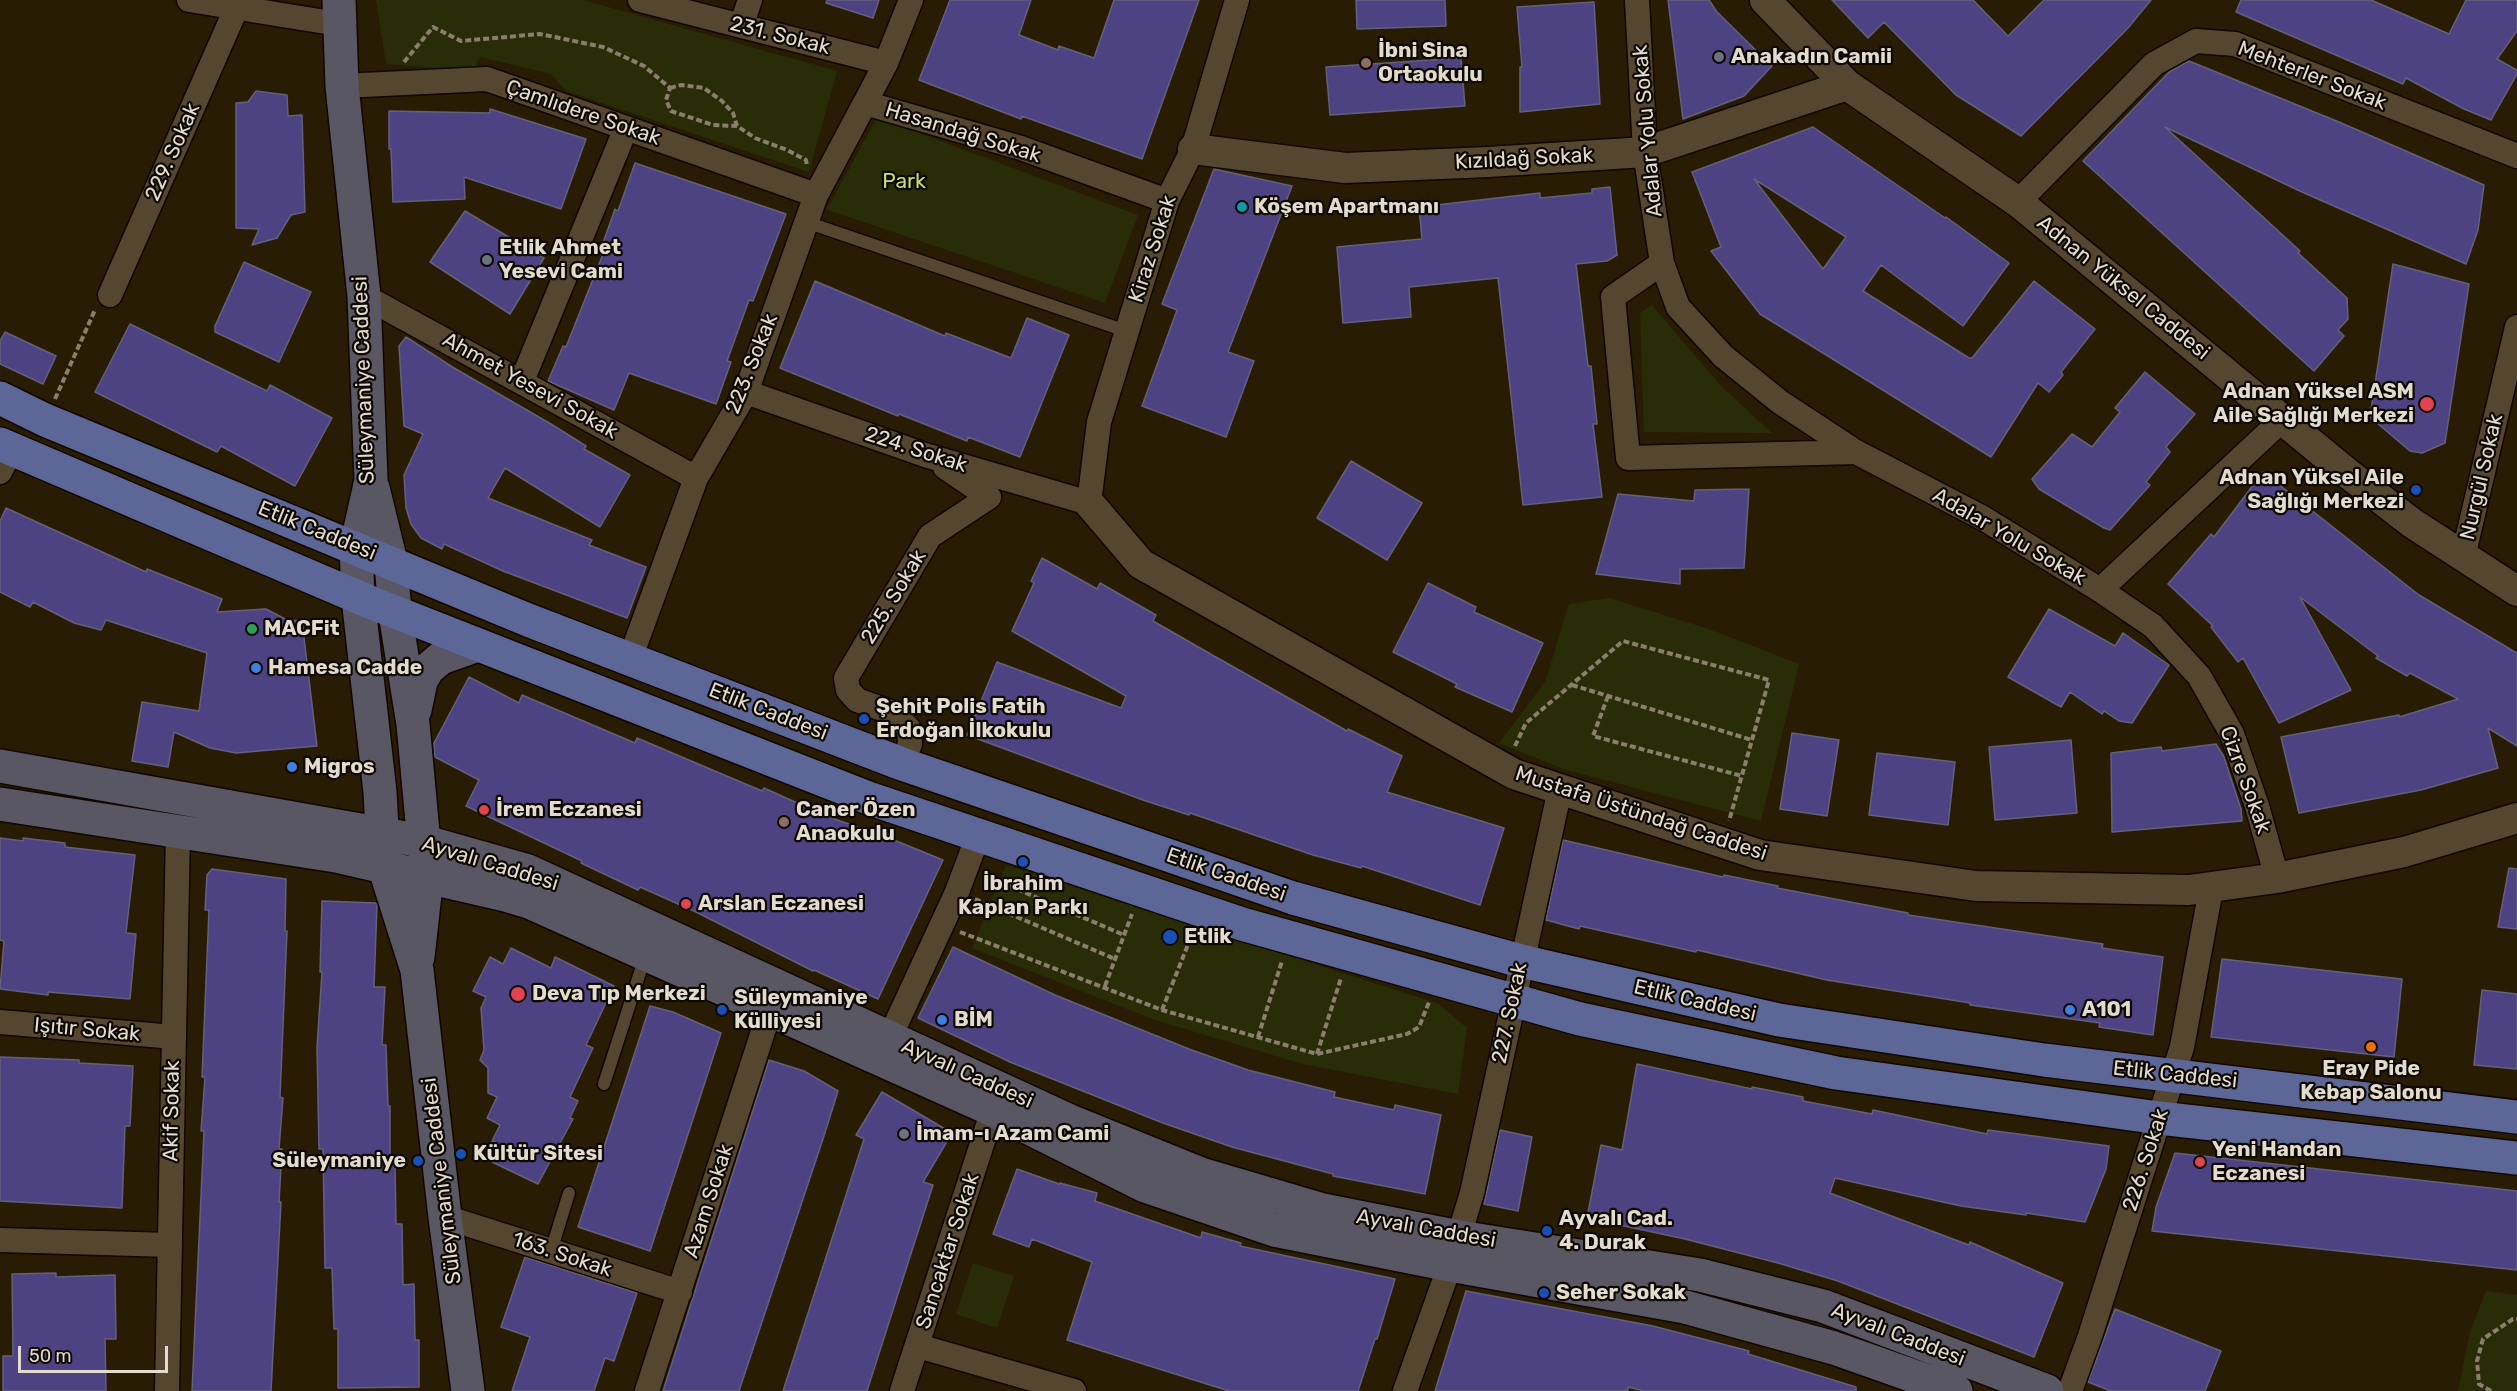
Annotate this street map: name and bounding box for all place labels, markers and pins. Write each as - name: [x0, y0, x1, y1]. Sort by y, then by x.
- place label: İbni Sina Ortaokulu: [1378, 38, 1483, 88]
- place label: Anakadın Camii: [1731, 44, 1892, 70]
- marker: Anakadın Camii: [1712, 50, 1726, 64]
- marker: İbni Sina Ortaokulu: [1359, 56, 1373, 70]
- place label: Köşem Apartmanı: [1254, 194, 1439, 220]
- marker: Köşem Apartmanı: [1235, 200, 1249, 214]
- place label: Etlik Ahmet Yesevi Cami: [499, 235, 623, 285]
- marker: Etlik Ahmet Yesevi Cami: [480, 253, 494, 267]
- place label: Adnan Yüksel ASM Aile Sağlığı Merkezi: [2213, 379, 2414, 429]
- marker: Adnan Yüksel ASM Aile Sağlığı Merkezi: [2418, 395, 2436, 413]
- place label: Adnan Yüksel Aile Sağlığı Merkezi: [2219, 465, 2404, 515]
- marker: Adnan Yüksel Aile Sağlığı Merkezi: [2409, 483, 2423, 497]
- place label: MACFit: [264, 616, 340, 642]
- marker: MACFit: [245, 622, 259, 636]
- place label: Hamesa Cadde: [268, 655, 422, 681]
- marker: Hamesa Cadde: [249, 661, 263, 675]
- place label: Şehit Polis Fatih Erdoğan İlkokulu: [876, 694, 1051, 744]
- marker: Şehit Polis Fatih Erdoğan İlkokulu: [857, 712, 871, 726]
- place label: Migros: [304, 754, 375, 780]
- marker: Migros: [285, 760, 299, 774]
- place label: İrem Eczanesi: [496, 797, 642, 823]
- place label: Caner Özen Anaokulu: [796, 797, 916, 847]
- marker: İrem Eczanesi: [477, 803, 491, 817]
- marker: Caner Özen Anaokulu: [777, 815, 791, 829]
- marker: İbrahim Kaplan Parkı: [1016, 855, 1030, 869]
- place label: İbrahim Kaplan Parkı: [958, 871, 1088, 921]
- place label: Arslan Eczanesi: [698, 891, 864, 917]
- marker: Arslan Eczanesi: [679, 897, 693, 911]
- place label: Etlik: [1184, 924, 1231, 950]
- marker: Etlik: [1161, 928, 1179, 946]
- place label: Deva Tıp Merkezi: [532, 981, 706, 1007]
- marker: Deva Tıp Merkezi: [509, 985, 527, 1003]
- place label: Süleymaniye Külliyesi: [734, 985, 868, 1035]
- place label: A101: [2082, 997, 2131, 1023]
- marker: Süleymaniye Külliyesi: [715, 1003, 729, 1017]
- marker: A101: [2063, 1003, 2077, 1017]
- place label: BİM: [954, 1007, 993, 1033]
- marker: BİM: [935, 1013, 949, 1027]
- marker: Eray Pide Kebap Salonu: [2364, 1040, 2378, 1054]
- place label: Eray Pide Kebap Salonu: [2300, 1056, 2442, 1106]
- place label: İmam-ı Azam Cami: [916, 1121, 1109, 1147]
- marker: İmam-ı Azam Cami: [897, 1127, 911, 1141]
- place label: Yeni Handan Eczanesi: [2212, 1137, 2342, 1187]
- place label: Kültür Sitesi: [473, 1141, 603, 1167]
- marker: Kültür Sitesi: [454, 1147, 468, 1161]
- place label: Süleymaniye: [272, 1148, 406, 1174]
- marker: Süleymaniye: [411, 1154, 425, 1168]
- marker: Yeni Handan Eczanesi: [2193, 1155, 2207, 1169]
- place label: Ayvalı Cad. 4. Durak: [1559, 1206, 1673, 1256]
- marker: Ayvalı Cad. 4. Durak: [1540, 1224, 1554, 1238]
- place label: Seher Sokak: [1556, 1280, 1686, 1306]
- marker: Seher Sokak: [1537, 1286, 1551, 1300]

